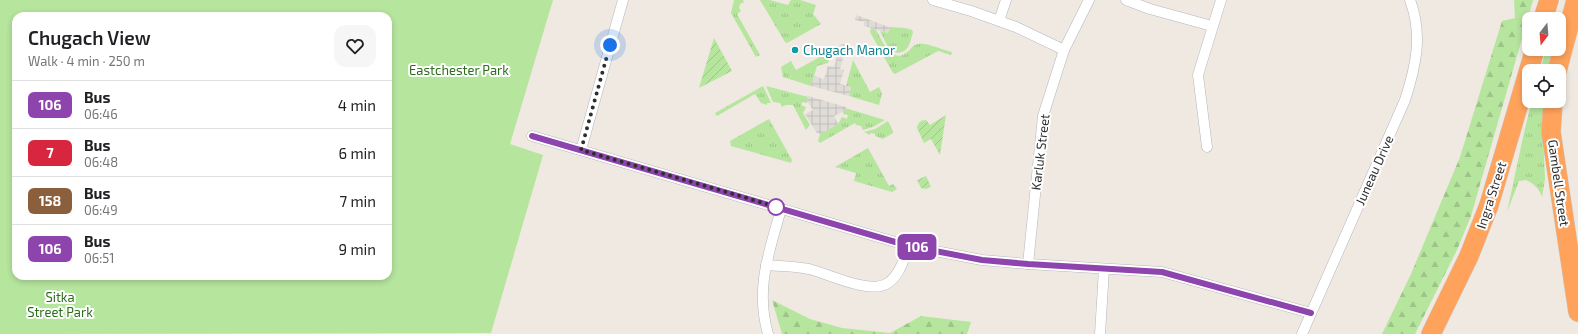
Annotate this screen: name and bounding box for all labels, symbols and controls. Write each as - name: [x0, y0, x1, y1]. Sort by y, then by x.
- north arrow: [1522, 12, 1566, 56]
- map controls: [1522, 12, 1566, 108]
- button: heart: [334, 25, 376, 67]
- text: Chugach View: [28, 26, 151, 49]
- your location: [600, 35, 620, 55]
- place label: Chugach Manor: [803, 42, 895, 58]
- marker: Chugach Manor: [790, 45, 800, 55]
- text: Walk · 4 min · 250 m: [28, 53, 145, 69]
- park label: Eastchester Park: [409, 62, 509, 78]
- button: locate: [1522, 64, 1566, 108]
- text: Bus: [84, 88, 110, 106]
- text: 106: [38, 96, 62, 113]
- text: 4 min: [338, 96, 376, 114]
- text: 06:46: [84, 106, 118, 122]
- street label: Karluk Street: [1027, 113, 1053, 191]
- street label: Juneau Drive: [1352, 133, 1396, 207]
- text: Bus: [84, 136, 110, 154]
- street label: Gambell Street: [1545, 139, 1573, 227]
- text: 7: [46, 144, 54, 161]
- text: 6 min: [338, 144, 376, 162]
- text: 06:48: [84, 154, 118, 170]
- street label: Ingra Street: [1473, 159, 1509, 231]
- text: Bus: [84, 184, 110, 202]
- text: 158: [39, 192, 61, 209]
- text: 7 min: [339, 192, 376, 210]
- unlabelled marker: [767, 198, 785, 216]
- text: 06:49: [84, 202, 118, 218]
- text: Bus: [84, 232, 110, 250]
- line badge: 106: [894, 234, 940, 260]
- text: 106: [905, 238, 929, 255]
- text: 106: [38, 240, 62, 257]
- text: 9 min: [338, 240, 376, 258]
- text: 06:51: [84, 250, 115, 266]
- park label: Sitka Street Park: [27, 289, 93, 320]

